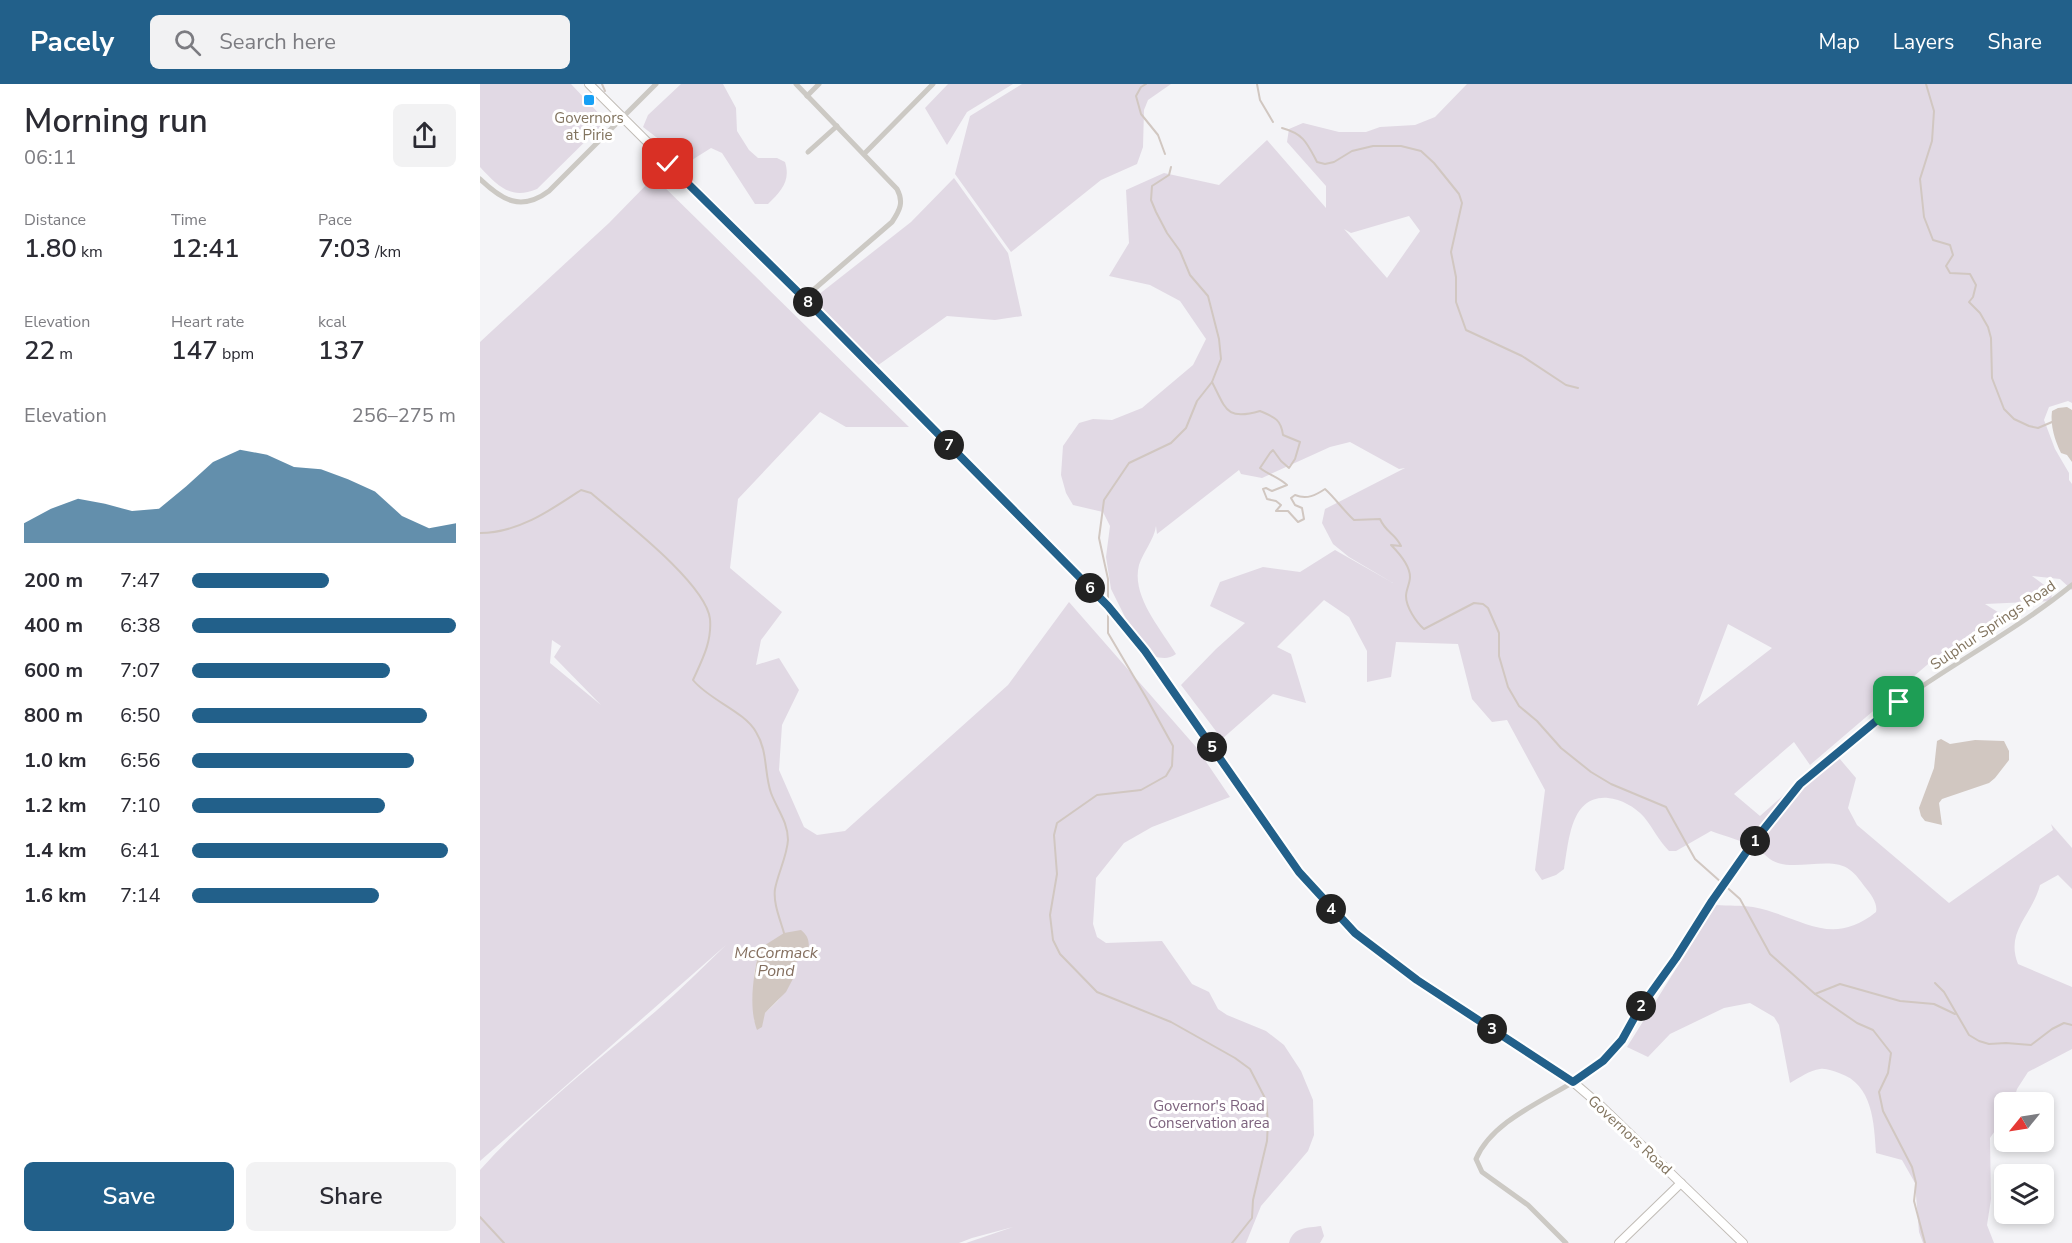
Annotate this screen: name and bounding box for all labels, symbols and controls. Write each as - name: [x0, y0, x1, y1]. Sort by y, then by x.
- search box: [150, 15, 570, 69]
- text: Pacely: [30, 23, 114, 61]
- icon: search: [171, 26, 204, 59]
- text: Search here: [219, 27, 336, 57]
- text: Map: [1818, 28, 1860, 56]
- text: Layers: [1893, 28, 1954, 56]
- text: Share: [1987, 28, 2042, 56]
- marker: Governors at Pirie: [582, 93, 596, 107]
- text: Morning run: [24, 99, 208, 144]
- button: share: [393, 104, 456, 167]
- place label: Governors at Pirie: [554, 108, 624, 145]
- pin: [642, 138, 693, 189]
- text: 06:11: [24, 144, 77, 171]
- icon: check: [651, 147, 684, 180]
- text: Distance: [24, 209, 86, 231]
- text: Time: [171, 209, 207, 231]
- text: Pace: [318, 209, 352, 231]
- text: 1.80: [24, 231, 77, 266]
- text: 12:41: [171, 231, 240, 266]
- text: 7:03: [318, 231, 371, 266]
- text: km: [77, 241, 103, 263]
- text: /km: [371, 241, 401, 263]
- pin: 8: [793, 287, 823, 317]
- text: 8: [803, 291, 813, 313]
- text: Elevation: [24, 311, 90, 333]
- text: Heart rate: [171, 311, 244, 333]
- text: kcal: [318, 311, 346, 333]
- text: 22: [24, 333, 55, 368]
- text: 147: [171, 333, 218, 368]
- text: 137: [318, 333, 365, 368]
- text: m: [55, 343, 73, 365]
- text: bpm: [218, 343, 254, 365]
- text: Elevation: [24, 402, 107, 429]
- text: 256–275 m: [352, 402, 456, 429]
- pin: 7: [934, 430, 964, 460]
- text: 7: [944, 434, 954, 456]
- text: 200 m: [24, 567, 83, 594]
- text: 7:47: [120, 567, 161, 594]
- pin: 6: [1075, 573, 1105, 603]
- street label: Sulphur Springs Road: [1926, 576, 2060, 674]
- text: 6: [1085, 577, 1095, 599]
- text: 400 m: [24, 612, 83, 639]
- text: 6:38: [120, 612, 161, 639]
- text: 600 m: [24, 657, 83, 684]
- text: 7:07: [120, 657, 161, 684]
- pin: [1873, 676, 1924, 727]
- icon: arrive: [1882, 685, 1915, 718]
- text: 800 m: [24, 702, 83, 729]
- text: 6:50: [120, 702, 161, 729]
- pin: 5: [1197, 732, 1227, 762]
- text: 5: [1207, 736, 1217, 758]
- text: 1.0 km: [24, 747, 87, 774]
- text: 6:56: [120, 747, 161, 774]
- text: 1.2 km: [24, 792, 87, 819]
- text: 7:10: [120, 792, 161, 819]
- pin: 1: [1740, 826, 1770, 856]
- text: 1: [1750, 830, 1760, 852]
- text: 1.4 km: [24, 837, 87, 864]
- text: 6:41: [120, 837, 161, 864]
- text: 1.6 km: [24, 882, 87, 909]
- text: 7:14: [120, 882, 161, 909]
- pin: 4: [1316, 894, 1346, 924]
- text: 4: [1326, 898, 1336, 920]
- water label: McCormack Pond: [734, 942, 819, 982]
- pin: 2: [1626, 991, 1656, 1021]
- text: 2: [1636, 995, 1646, 1017]
- pin: 3: [1477, 1014, 1507, 1044]
- text: 3: [1487, 1018, 1497, 1040]
- street label: Governors Road: [1584, 1091, 1676, 1179]
- north arrow: [1994, 1092, 2054, 1152]
- map controls: [1994, 1092, 2054, 1224]
- park label: Governor's Road Conservation area: [1148, 1096, 1270, 1133]
- button: Save: [24, 1162, 234, 1231]
- button: Share: [246, 1162, 456, 1231]
- button: layers: [1994, 1164, 2054, 1224]

